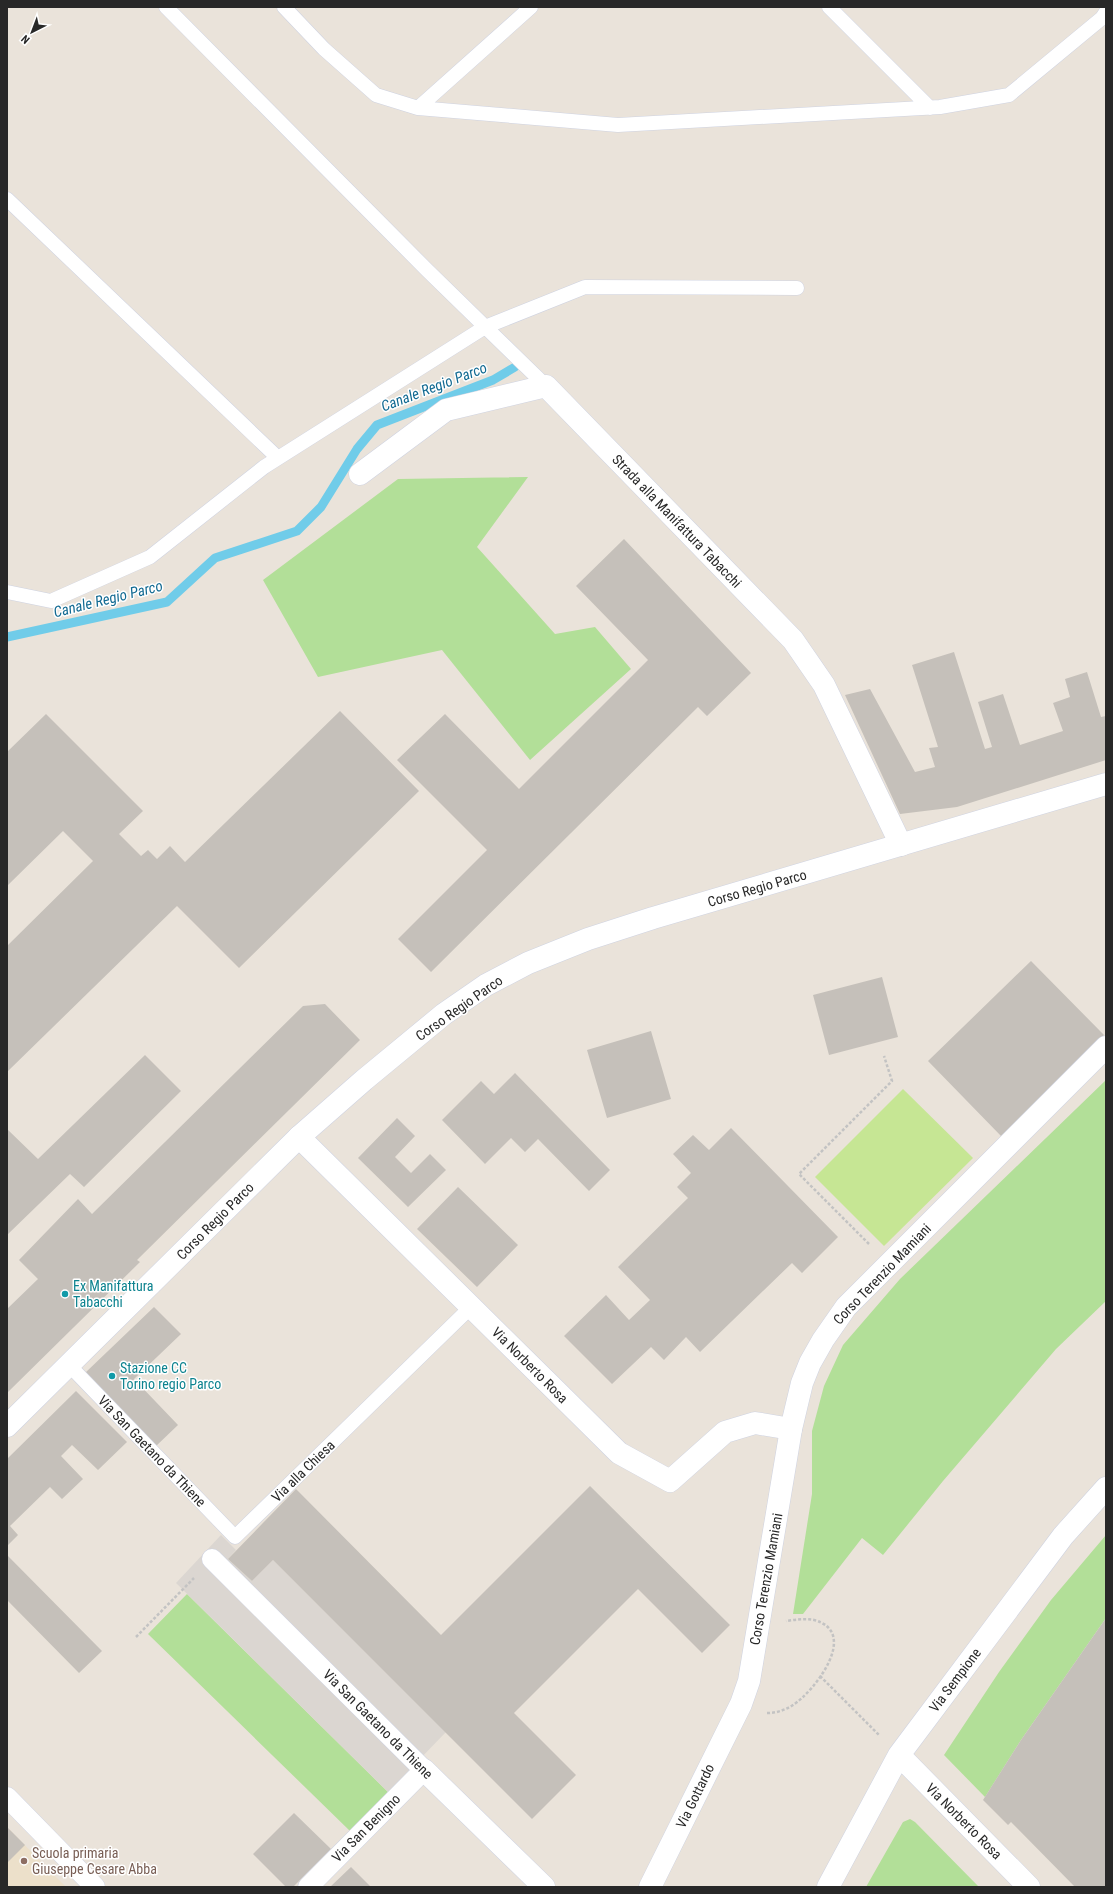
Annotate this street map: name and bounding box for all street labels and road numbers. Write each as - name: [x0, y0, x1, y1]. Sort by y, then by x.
- street label: Strada alla Manifattura Tabacchi: [609, 451, 745, 591]
- street label: Corso Regio Parco: [706, 866, 808, 910]
- street label: Corso Regio Parco: [413, 972, 505, 1044]
- street label: Corso Regio Parco: [173, 1179, 257, 1263]
- street label: Corso Terenzio Mamiani: [830, 1220, 934, 1328]
- street label: Via Norberto Rosa: [489, 1324, 571, 1406]
- street label: Via San Gaetano da Thiene: [95, 1392, 209, 1510]
- street label: Via alla Chiesa: [268, 1437, 338, 1505]
- street label: Corso Terenzio Mamiani: [747, 1512, 785, 1646]
- street label: Via Sempione: [926, 1645, 984, 1715]
- street label: Via San Gaetano da Thiene: [320, 1666, 436, 1782]
- street label: Via Gottardo: [673, 1761, 717, 1831]
- street label: Via Norberto Rosa: [923, 1780, 1005, 1862]
- street label: Via San Benigno: [329, 1791, 403, 1865]

